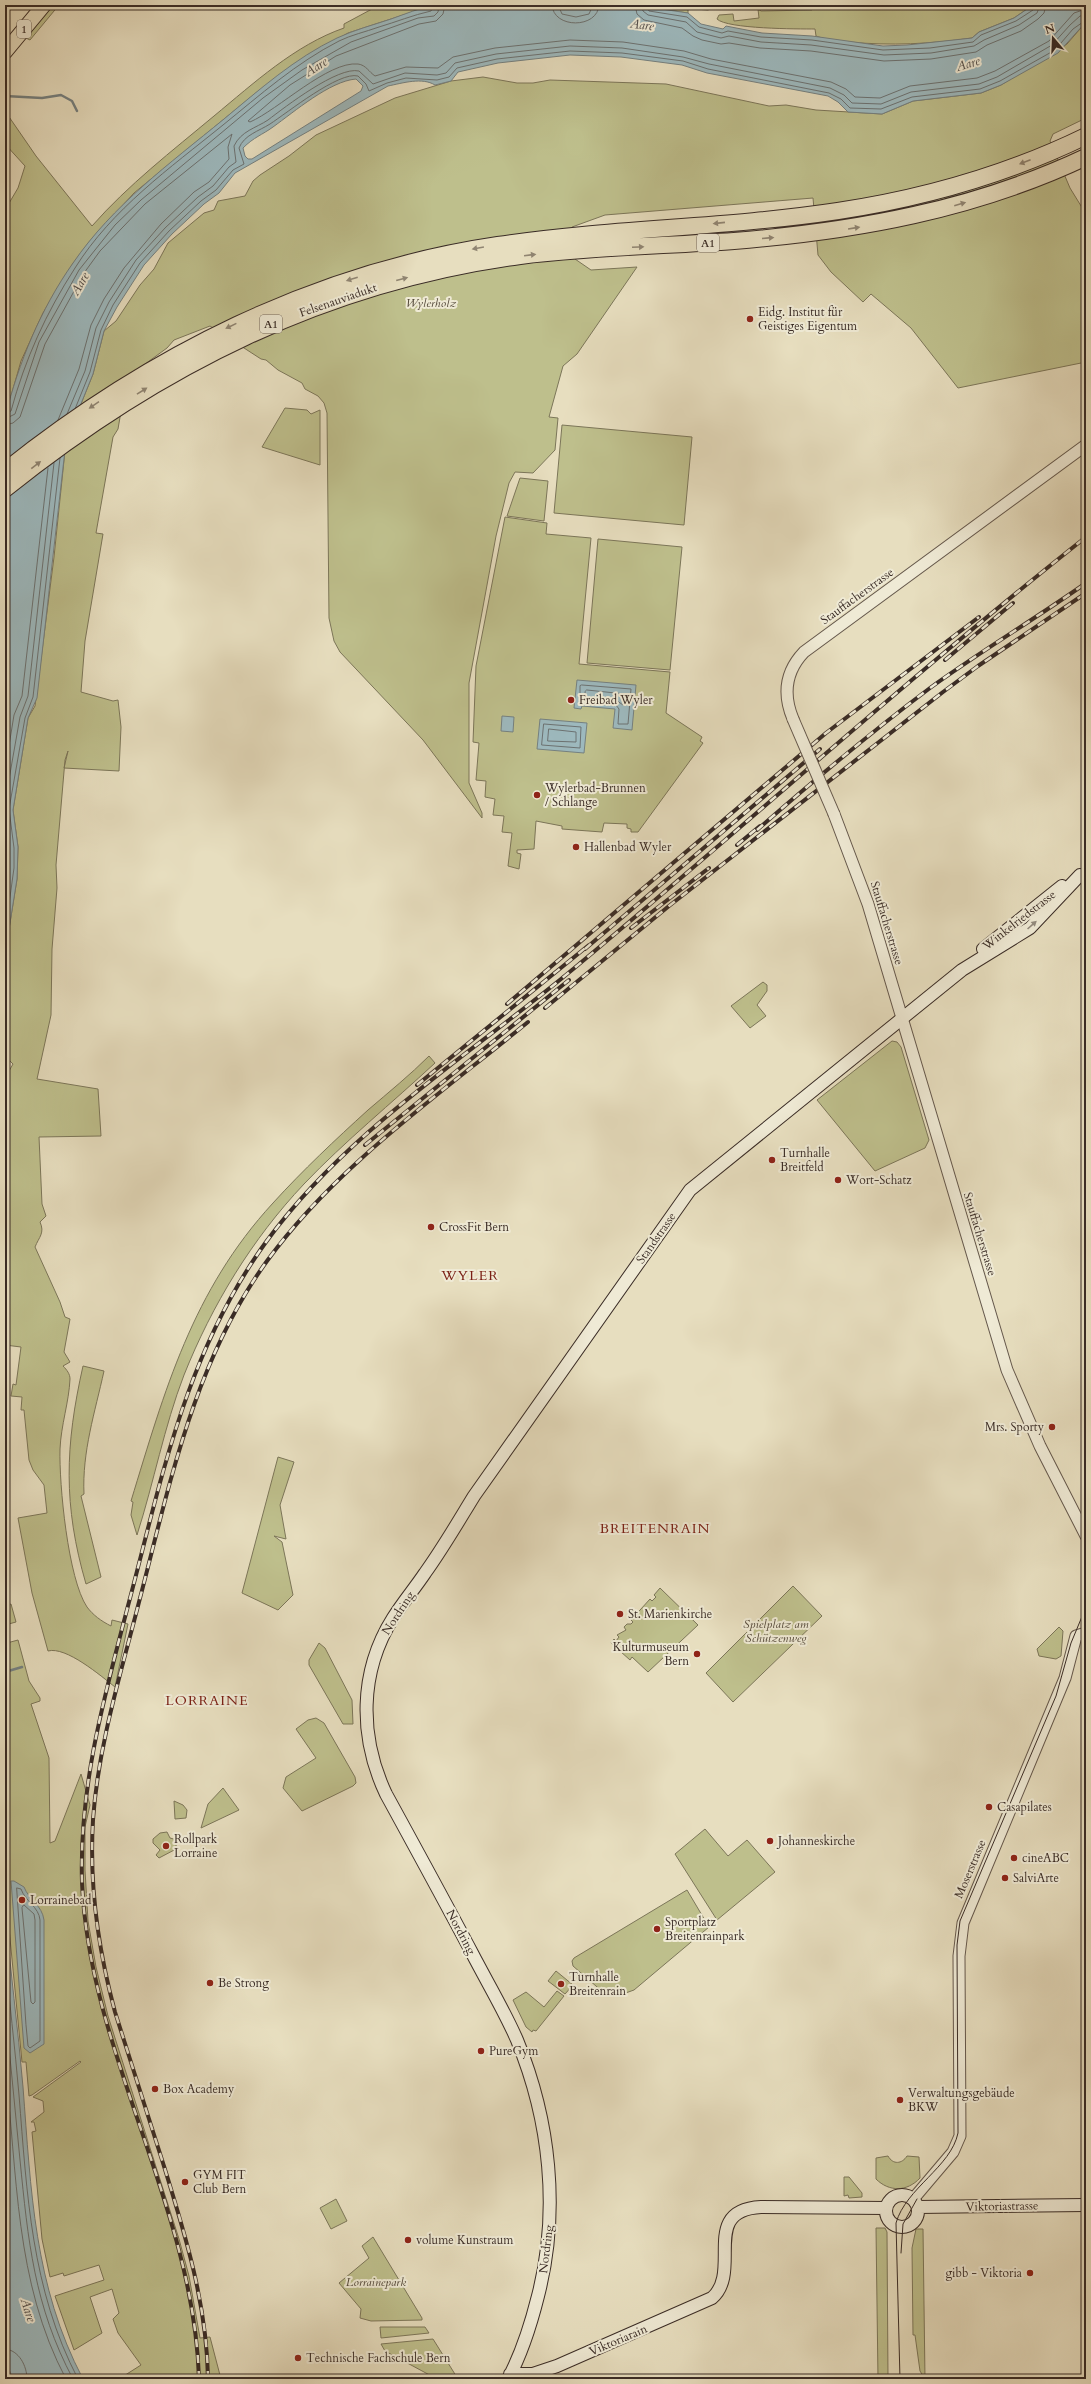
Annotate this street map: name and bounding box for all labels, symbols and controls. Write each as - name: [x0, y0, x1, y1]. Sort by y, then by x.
- water label: Aare: [628, 14, 656, 36]
- north arrow: [1033, 18, 1073, 58]
- road number: 1: [17, 20, 31, 38]
- text: N: [1043, 20, 1057, 38]
- water label: Aare: [300, 52, 332, 82]
- water label: Aare: [953, 52, 983, 76]
- one-way arrow: [1019, 160, 1031, 166]
- one-way arrow: [954, 201, 966, 207]
- one-way arrow: [713, 220, 725, 227]
- one-way arrow: [848, 225, 861, 231]
- road number: A1: [697, 234, 719, 252]
- one-way arrow: [762, 234, 774, 241]
- one-way arrow: [632, 244, 645, 250]
- one-way arrow: [472, 245, 485, 251]
- one-way arrow: [524, 252, 536, 258]
- water label: Aare: [66, 268, 94, 300]
- one-way arrow: [346, 276, 358, 282]
- one-way arrow: [396, 276, 409, 282]
- street label: Felsenauviadukt: [297, 279, 379, 321]
- park label: Wylerholz: [406, 295, 456, 311]
- place label: Eidg. Institut für Geistiges Eigentum: [758, 304, 858, 334]
- marker: Eidg. Institut für Geistiges Eigentum: [745, 314, 755, 324]
- road number: A1: [260, 315, 282, 333]
- one-way arrow: [226, 323, 237, 330]
- one-way arrow: [137, 387, 147, 395]
- one-way arrow: [89, 401, 100, 409]
- one-way arrow: [30, 461, 41, 469]
- street label: Stauffacherstrasse: [817, 564, 897, 628]
- place label: Freibad Wyler: [579, 692, 653, 708]
- marker: Freibad Wyler: [566, 695, 576, 705]
- place label: Wylerbad-Brunnen / Schlange: [544, 780, 646, 810]
- marker: Wylerbad-Brunnen / Schlange: [532, 790, 542, 800]
- place label: Hallenbad Wyler: [584, 839, 672, 855]
- marker: Hallenbad Wyler: [571, 842, 581, 852]
- street label: Stauffacherstrasse: [867, 879, 907, 967]
- street label: Winkelriedstrasse: [978, 886, 1059, 954]
- one-way arrow: [1027, 921, 1037, 930]
- place label: Turnhalle Breitfeld: [780, 1145, 830, 1175]
- marker: Turnhalle Breitfeld: [767, 1155, 777, 1165]
- place label: Wort-Schatz: [845, 1172, 912, 1188]
- marker: Wort-Schatz: [833, 1175, 843, 1185]
- street label: Stauffacherstrasse: [960, 1190, 1000, 1278]
- street label: Standstrasse: [633, 1209, 679, 1267]
- place label: CrossFit Bern: [439, 1219, 509, 1235]
- marker: CrossFit Bern: [426, 1222, 436, 1232]
- district label: WYLER: [440, 1266, 499, 1285]
- place label: Mrs. Sporty: [985, 1419, 1045, 1435]
- marker: Mrs. Sporty: [1047, 1422, 1057, 1432]
- district label: BREITENRAIN: [600, 1519, 710, 1538]
- street label: Nordring: [378, 1588, 418, 1638]
- place label: St. Marienkirche: [628, 1606, 712, 1622]
- marker: St. Marienkirche: [615, 1609, 625, 1619]
- park label: Spielplatz am Schützenweg: [743, 1616, 809, 1646]
- place label: Kulturmuseum Bern: [613, 1639, 690, 1669]
- marker: Kulturmuseum Bern: [692, 1649, 702, 1659]
- district label: LORRAINE: [165, 1691, 249, 1710]
- place label: Casapilates: [997, 1799, 1052, 1815]
- marker: Casapilates: [984, 1802, 994, 1812]
- place label: Rollpark Lorraine: [174, 1831, 218, 1861]
- place label: Johanneskirche: [776, 1833, 855, 1849]
- marker: Johanneskirche: [765, 1836, 775, 1846]
- street label: Moserstrasse: [950, 1837, 990, 1901]
- marker: Rollpark Lorraine: [161, 1841, 171, 1851]
- place label: cineABC: [1022, 1850, 1069, 1866]
- marker: cineABC: [1009, 1853, 1019, 1863]
- place label: SalviArte: [1013, 1870, 1059, 1886]
- marker: SalviArte: [1000, 1873, 1010, 1883]
- place label: Lorrainebad: [30, 1892, 92, 1908]
- marker: Lorrainebad: [17, 1895, 27, 1905]
- street label: Nordring: [442, 1907, 480, 1958]
- place label: Sportplatz Breitenrainpark: [665, 1914, 745, 1944]
- marker: Sportplatz Breitenrainpark: [652, 1924, 662, 1934]
- place label: Turnhalle Breitenrain: [569, 1969, 626, 1999]
- place label: Be Strong: [218, 1975, 269, 1991]
- marker: Be Strong: [205, 1978, 215, 1988]
- marker: Turnhalle Breitenrain: [556, 1979, 566, 1989]
- place label: PureGym: [489, 2043, 539, 2059]
- marker: PureGym: [476, 2046, 486, 2056]
- place label: Box Academy: [163, 2081, 235, 2097]
- marker: Box Academy: [150, 2084, 160, 2094]
- place label: Verwaltungsgebäude BKW: [908, 2085, 1015, 2115]
- marker: Verwaltungsgebäude BKW: [895, 2095, 905, 2105]
- place label: GYM FIT Club Bern: [193, 2167, 246, 2197]
- marker: GYM FIT Club Bern: [180, 2177, 190, 2187]
- street label: Viktoriastrasse: [966, 2197, 1038, 2215]
- street label: Nordring: [535, 2224, 557, 2274]
- place label: volume Kunstraum: [416, 2232, 514, 2248]
- marker: volume Kunstraum: [403, 2235, 413, 2245]
- place label: gibb - Viktoria: [945, 2265, 1023, 2281]
- marker: gibb - Viktoria: [1025, 2268, 1035, 2278]
- park label: Lorrainepark: [346, 2274, 406, 2290]
- water label: Aare: [15, 2295, 41, 2325]
- street label: Viktoriarain: [587, 2321, 650, 2359]
- place label: Technische Fachschule Bern: [306, 2350, 451, 2366]
- marker: Technische Fachschule Bern: [293, 2353, 303, 2363]

